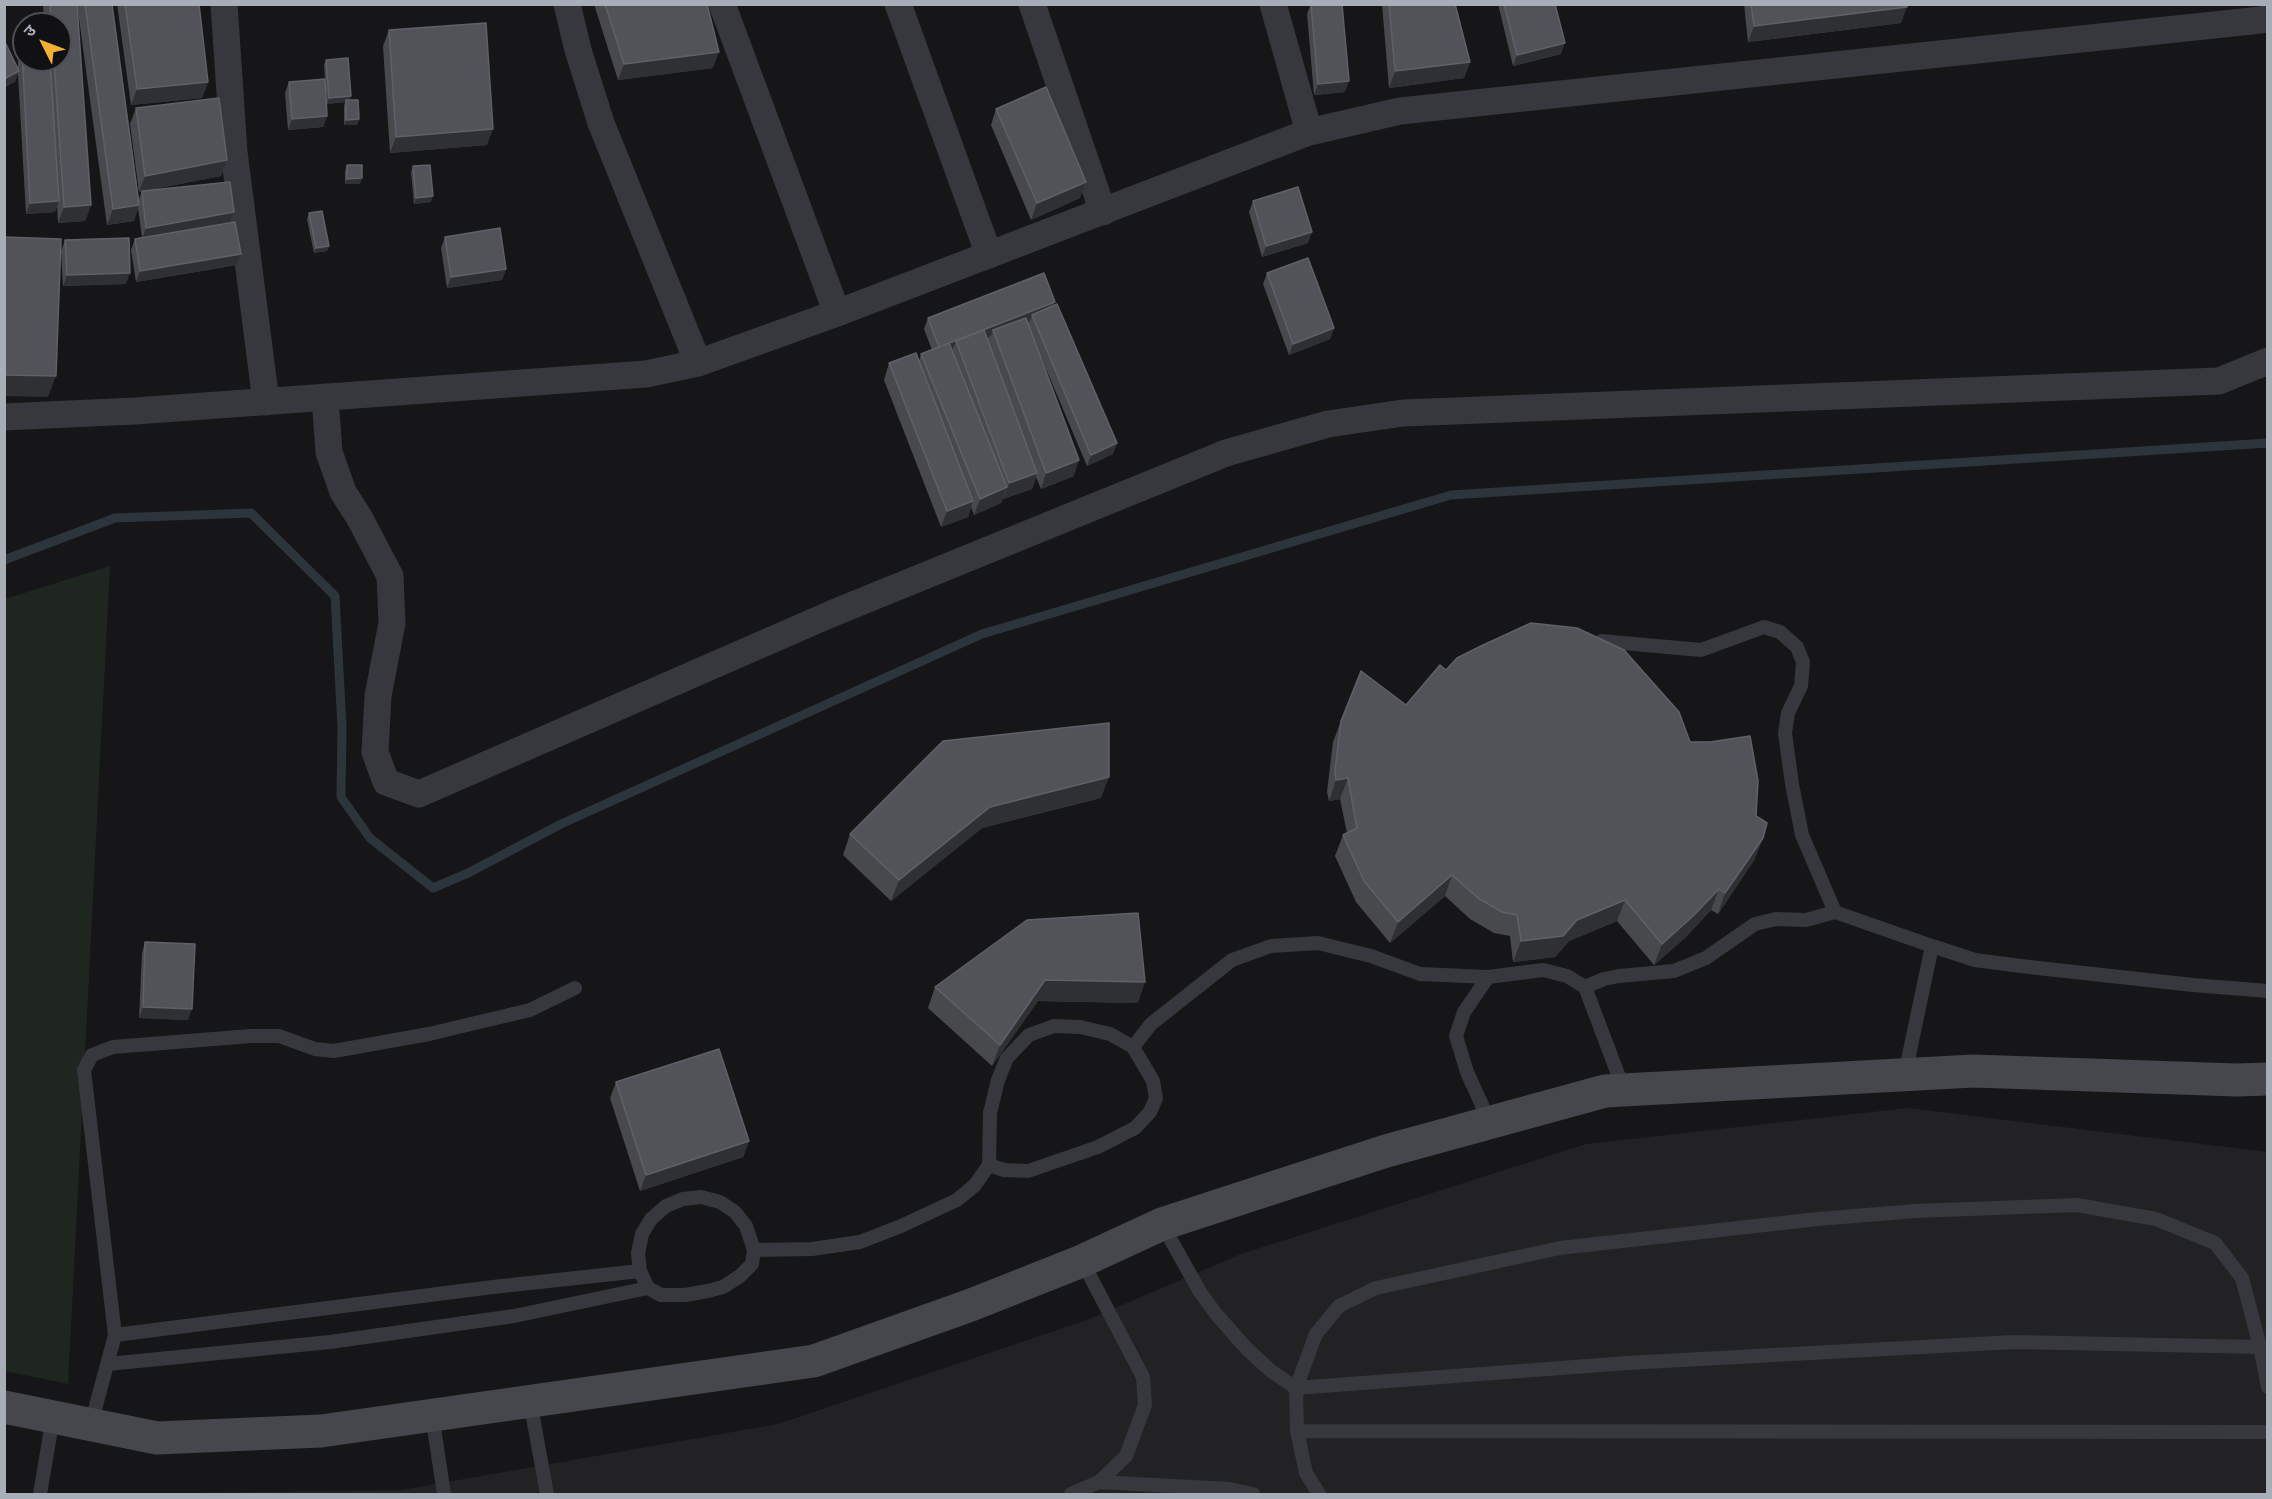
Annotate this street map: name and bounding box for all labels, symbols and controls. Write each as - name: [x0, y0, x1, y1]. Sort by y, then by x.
- north arrow: [12, 12, 72, 72]
- text: उ: [20, 21, 40, 41]

